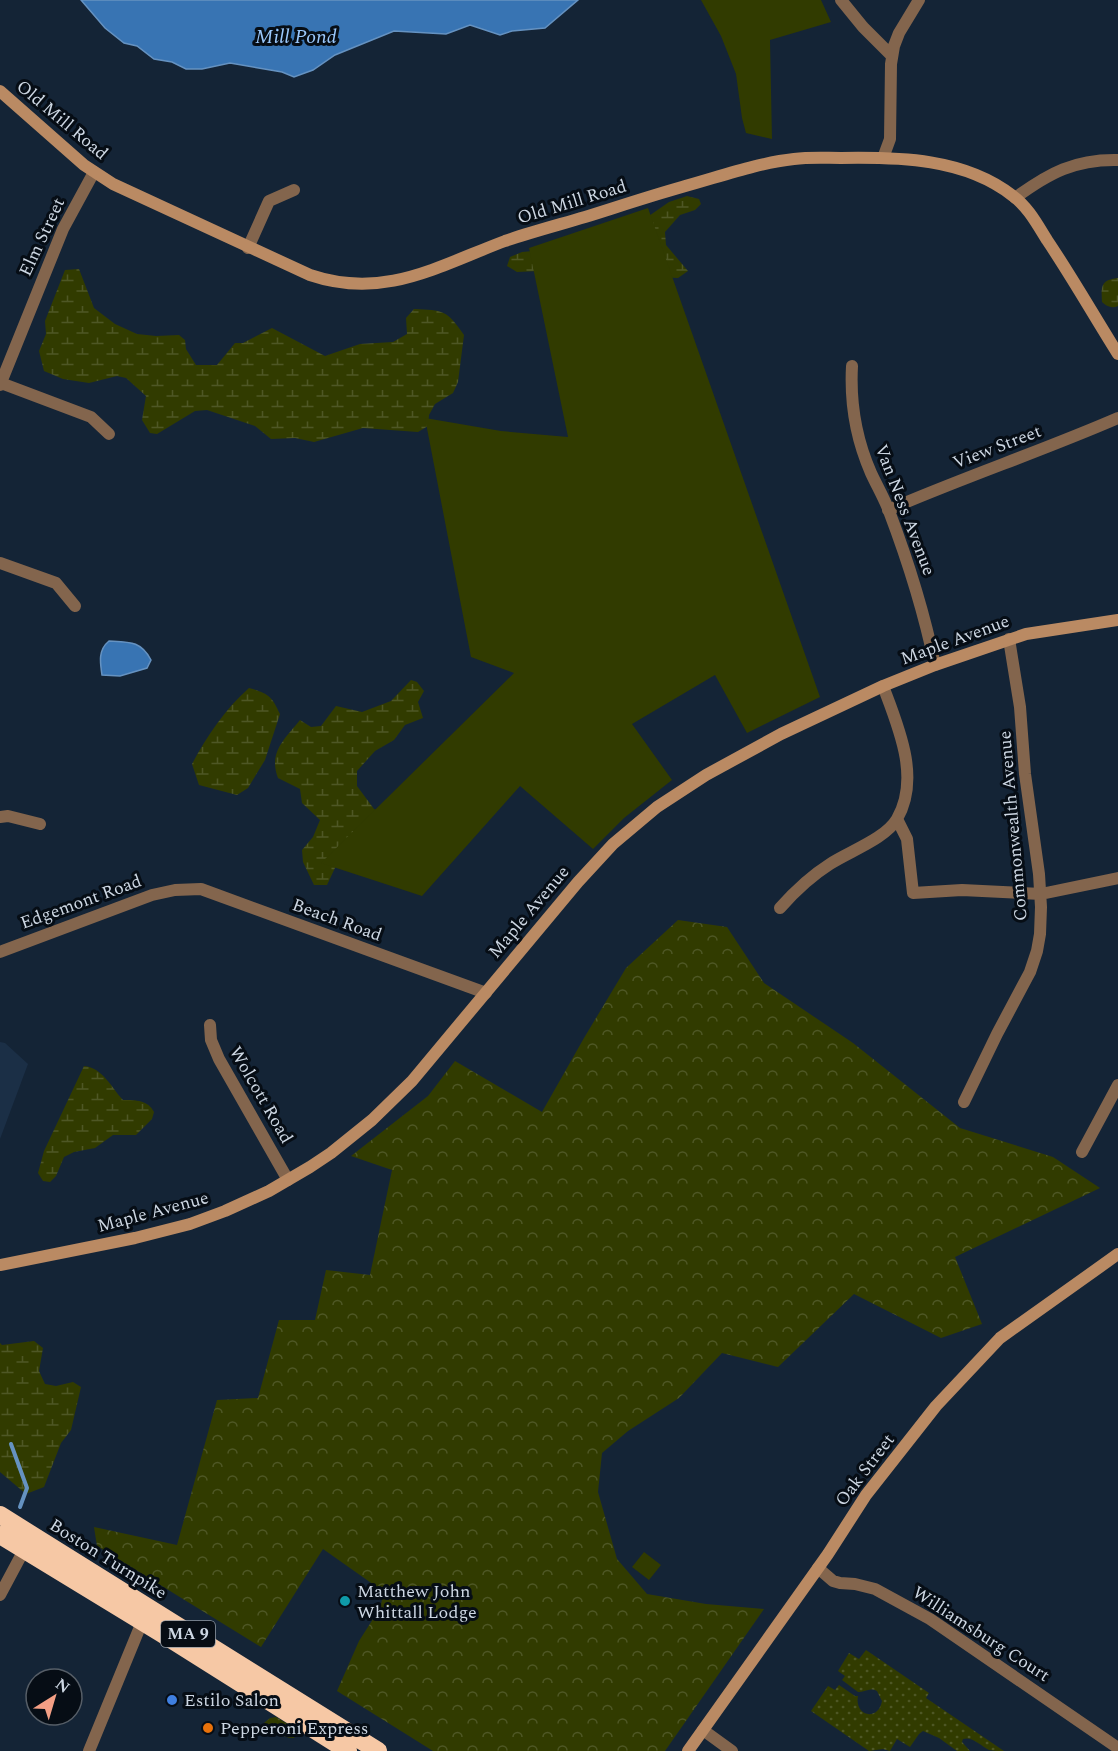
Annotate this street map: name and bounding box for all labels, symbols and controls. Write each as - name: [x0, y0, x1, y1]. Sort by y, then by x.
- water label: Mill Pond: [255, 22, 337, 52]
- street label: Old Mill Road: [10, 73, 114, 167]
- street label: Old Mill Road: [514, 173, 630, 231]
- street label: Elm Street: [12, 193, 72, 281]
- street label: View Street: [949, 418, 1045, 476]
- street label: Van Ness Avenue: [868, 440, 942, 580]
- street label: Maple Avenue: [897, 608, 1013, 672]
- street label: Commonwealth Avenue: [991, 730, 1035, 922]
- street label: Maple Avenue: [482, 860, 576, 964]
- street label: Edgemont Road: [17, 868, 145, 936]
- street label: Beach Road: [288, 891, 386, 949]
- street label: Wolcott Road: [222, 1041, 300, 1149]
- street label: Maple Avenue: [94, 1184, 212, 1240]
- street label: Oak Street: [829, 1428, 901, 1512]
- street label: Boston Turnpike: [44, 1512, 172, 1606]
- place label: Matthew John Whittall Lodge: [357, 1578, 477, 1626]
- street label: Williamsburg Court: [907, 1579, 1055, 1689]
- marker: Matthew John Whittall Lodge: [338, 1594, 352, 1608]
- road number: MA 9: [161, 1621, 215, 1647]
- north arrow: [24, 1667, 84, 1727]
- text: N: [50, 1672, 75, 1699]
- place label: Estilo Salon: [184, 1687, 279, 1714]
- marker: Estilo Salon: [165, 1693, 179, 1707]
- place label: Pepperoni Express: [220, 1715, 369, 1742]
- marker: Pepperoni Express: [201, 1721, 215, 1735]

